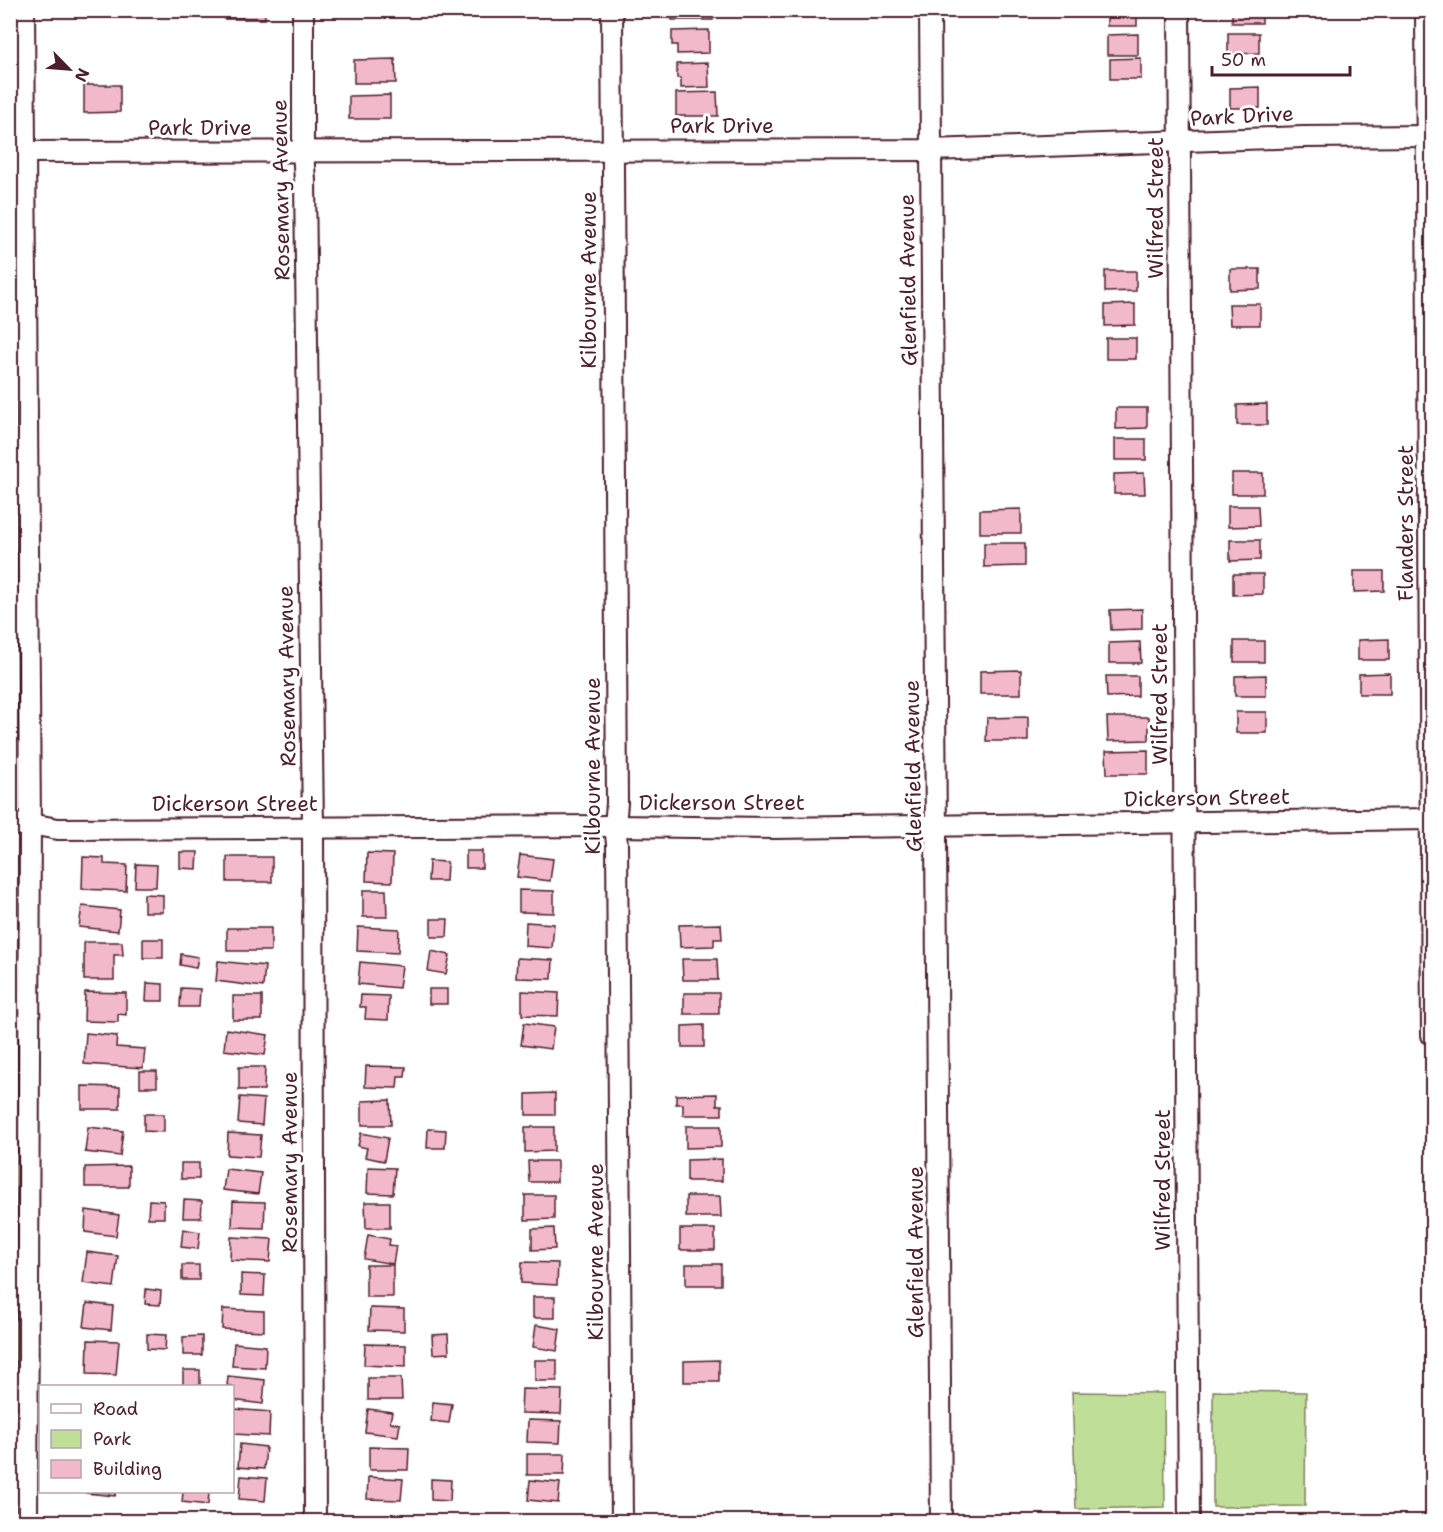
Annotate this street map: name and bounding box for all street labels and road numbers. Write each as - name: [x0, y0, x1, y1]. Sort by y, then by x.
- street label: Rosemary Avenue: [265, 99, 297, 281]
- street label: Park Drive: [1189, 99, 1295, 133]
- street label: Park Drive: [670, 112, 774, 140]
- street label: Park Drive: [148, 114, 252, 142]
- street label: Wilfred Street: [1142, 137, 1170, 279]
- street label: Kilbourne Avenue: [575, 191, 603, 369]
- street label: Glenfield Avenue: [892, 194, 924, 366]
- street label: Flanders Street: [1392, 445, 1420, 601]
- street label: Rosemary Avenue: [271, 585, 303, 767]
- street label: Wilfred Street: [1146, 623, 1174, 765]
- street label: Kilbourne Avenue: [579, 677, 607, 855]
- street label: Glenfield Avenue: [897, 680, 929, 852]
- street label: Dickerson Street: [1124, 783, 1290, 813]
- street label: Dickerson Street: [639, 789, 805, 817]
- street label: Dickerson Street: [152, 790, 318, 818]
- street label: Rosemary Avenue: [276, 1071, 304, 1253]
- street label: Wilfred Street: [1149, 1109, 1177, 1251]
- street label: Kilbourne Avenue: [582, 1163, 610, 1341]
- street label: Glenfield Avenue: [902, 1166, 930, 1338]

